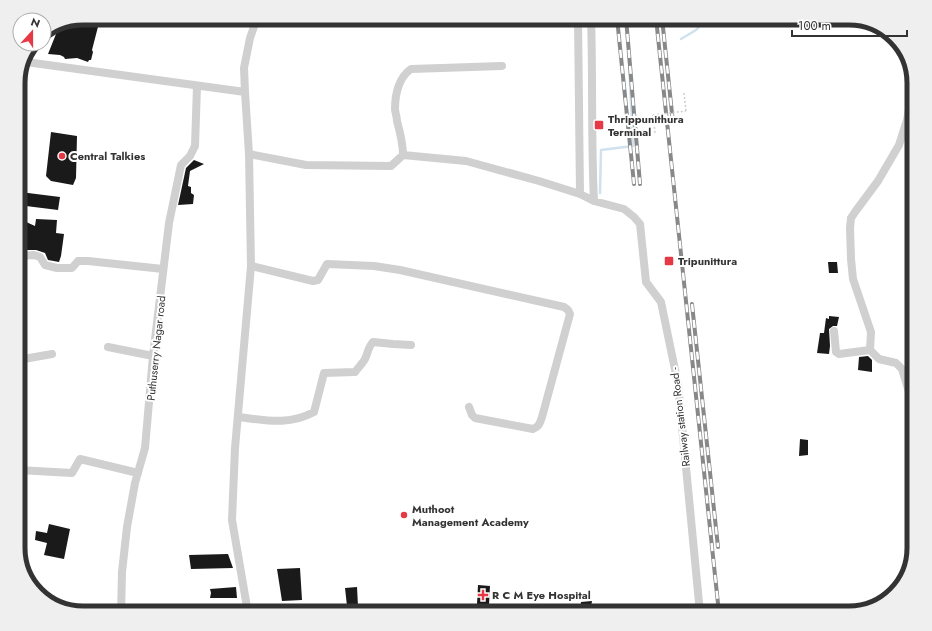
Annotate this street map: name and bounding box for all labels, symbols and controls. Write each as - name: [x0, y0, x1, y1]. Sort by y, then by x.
- north arrow: [12, 12, 52, 52]
- scale bar: [792, 12, 907, 38]
- text: N: [29, 14, 43, 32]
- text: 100 m: [798, 17, 831, 35]
- place label: Thrippunithura Terminal: [608, 111, 684, 140]
- marker: Thrippunithura Terminal: [593, 119, 605, 131]
- place label: Central Talkies: [70, 148, 145, 164]
- marker: Central Talkies: [57, 151, 67, 161]
- place label: Tripunittura: [678, 253, 737, 269]
- marker: Tripunittura: [663, 255, 675, 267]
- street label: Puthuserry Nagar road: [143, 295, 169, 401]
- street label: Railway station Road -: [666, 366, 694, 468]
- place label: Muthoot Management Academy: [412, 501, 529, 530]
- marker: Muthoot Management Academy: [399, 510, 409, 520]
- place label: R C M Eye Hospital: [492, 587, 591, 603]
- marker: R C M Eye Hospital: [477, 589, 489, 601]

